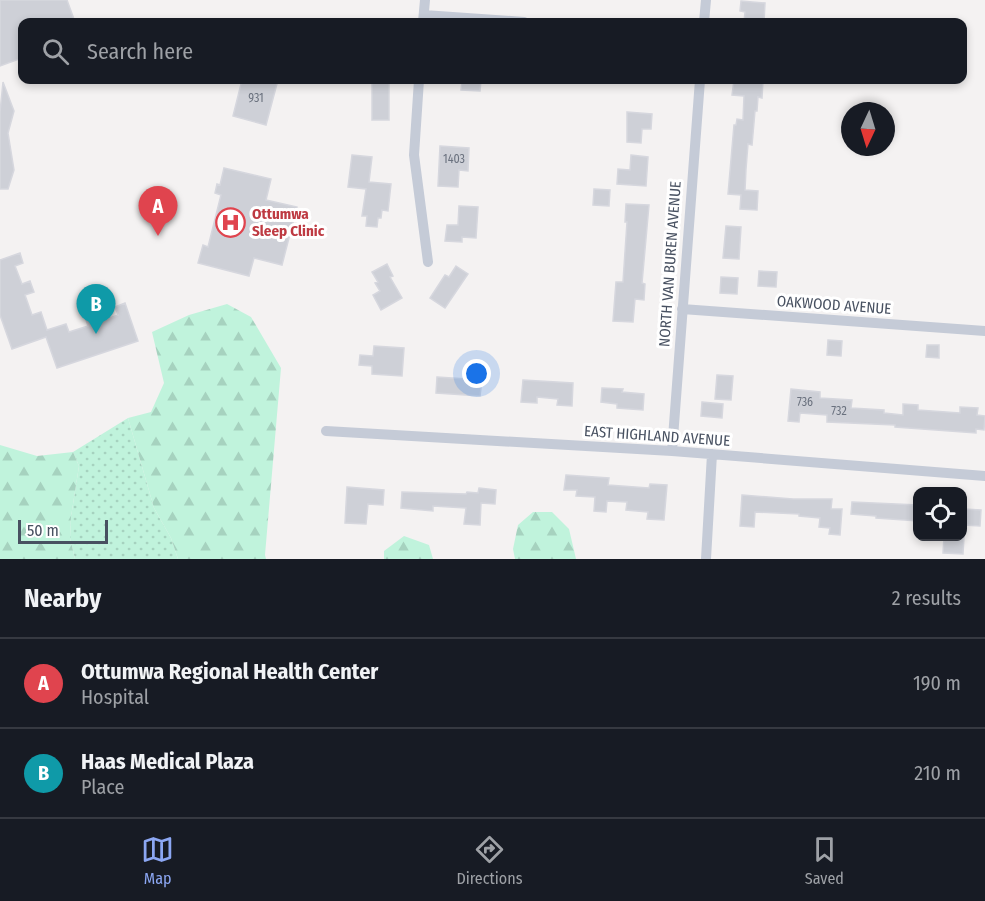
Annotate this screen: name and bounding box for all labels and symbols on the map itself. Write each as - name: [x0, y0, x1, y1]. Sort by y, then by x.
- house number: 931: [248, 91, 264, 105]
- north arrow: [841, 102, 895, 156]
- house number: 1403: [443, 152, 465, 166]
- street label: NORTH VAN BUREN AVENUE: [655, 181, 685, 347]
- pin: A: [138, 186, 178, 236]
- place label: Ottumwa Sleep Clinic: [252, 205, 325, 240]
- hospital icon: Ottumwa Sleep Clinic: [215, 207, 247, 239]
- pin: B: [76, 284, 116, 334]
- street label: OAKWOOD AVENUE: [776, 292, 892, 318]
- your location: [462, 359, 491, 388]
- house number: 736: [797, 395, 813, 409]
- house number: 732: [831, 404, 847, 418]
- street label: EAST HIGHLAND AVENUE: [583, 422, 731, 450]
- scale bar: [18, 517, 108, 544]

